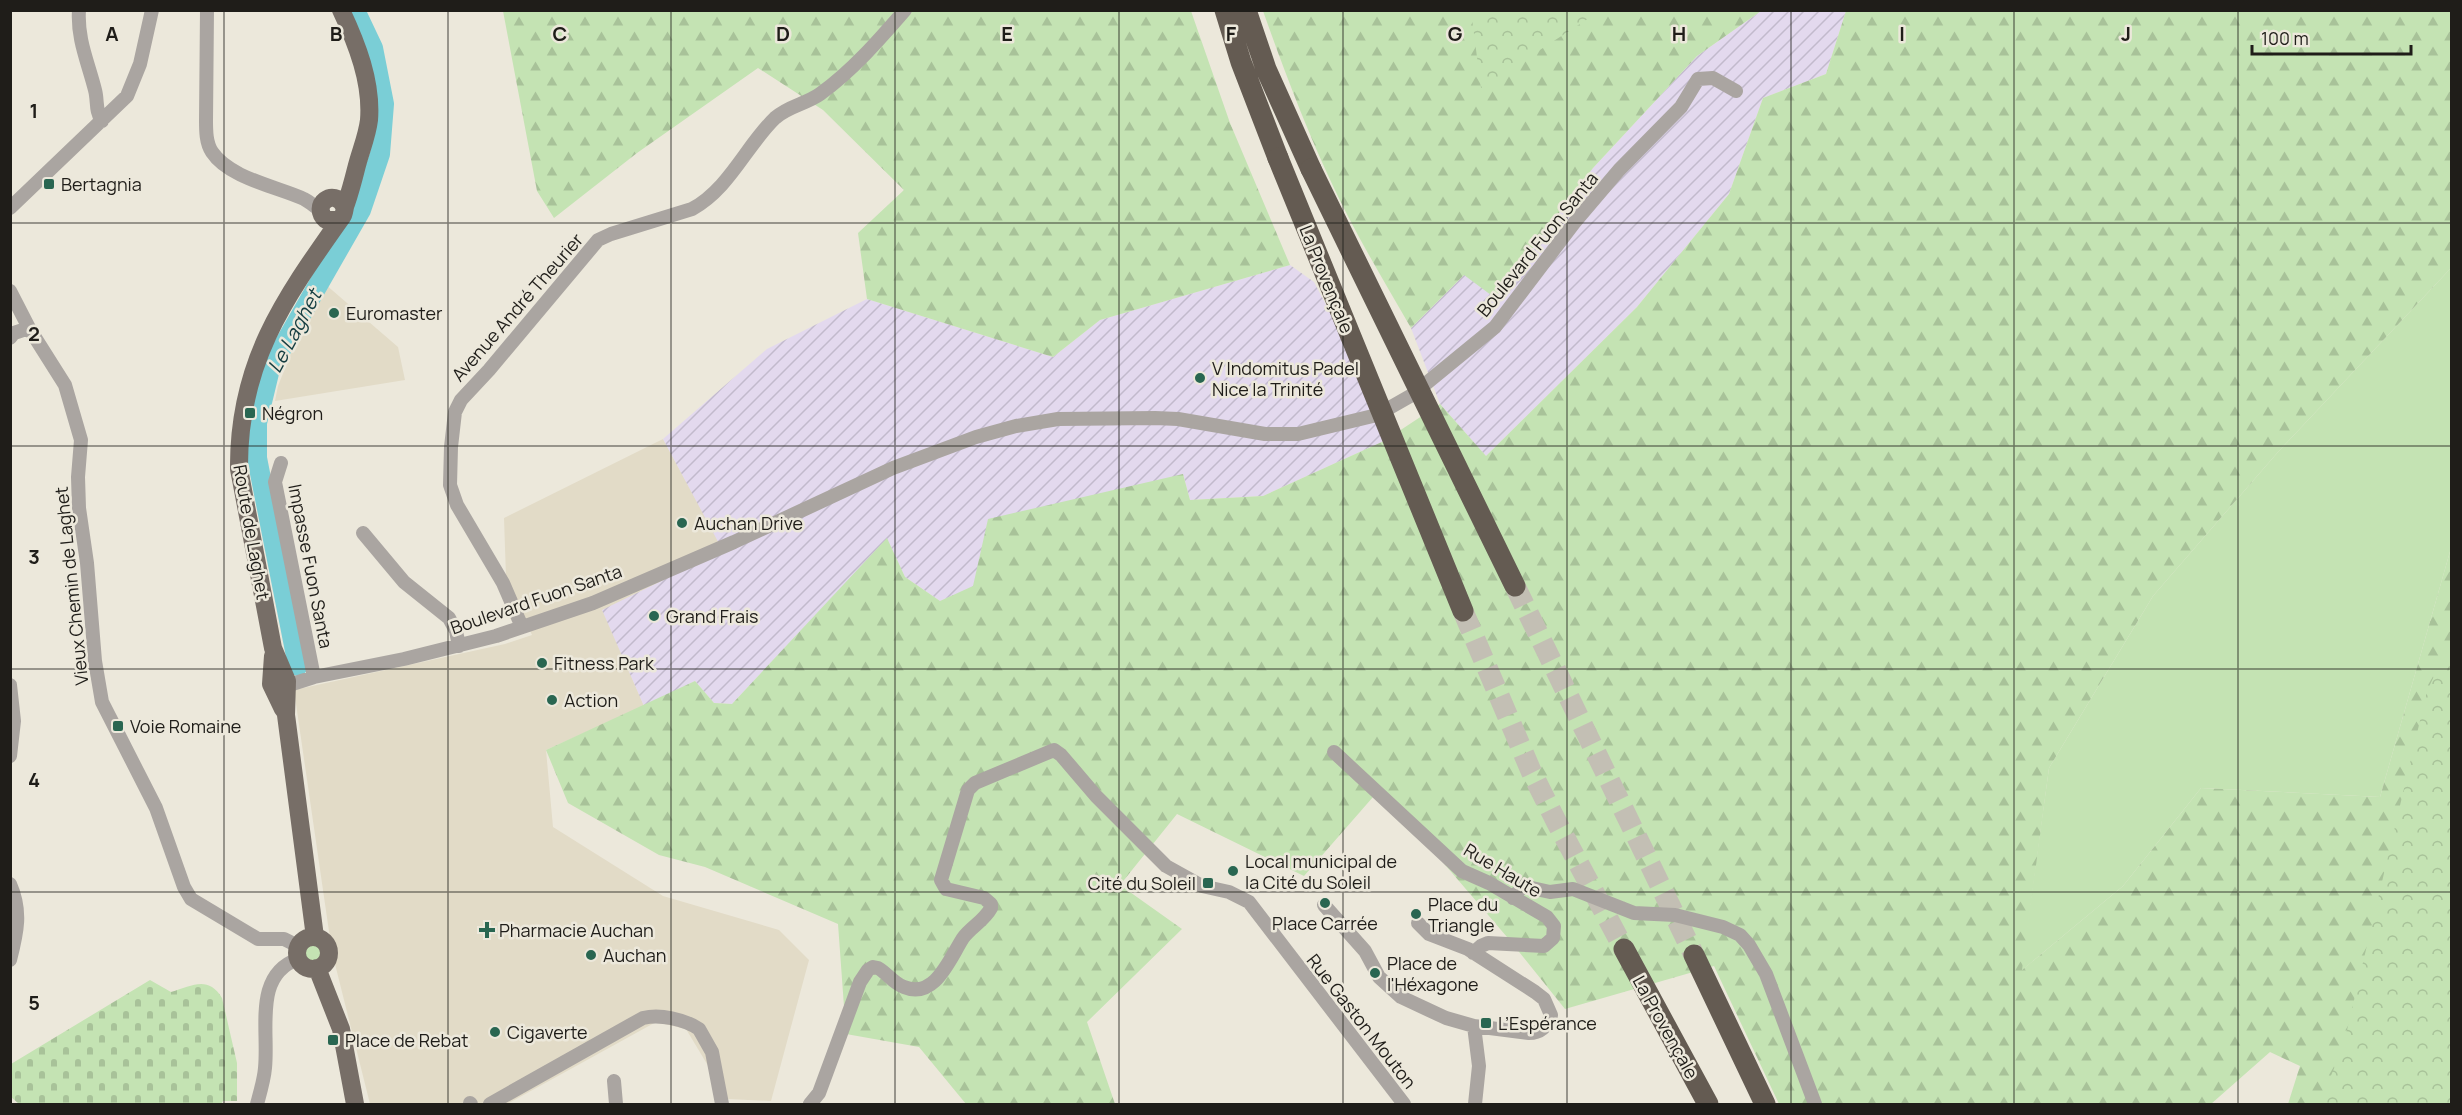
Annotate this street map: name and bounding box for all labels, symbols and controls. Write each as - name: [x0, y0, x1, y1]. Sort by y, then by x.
- scale bar: [2252, 18, 2411, 56]
- text: A: [105, 20, 119, 47]
- text: B: [330, 20, 343, 47]
- text: C: [553, 20, 567, 47]
- text: D: [776, 20, 790, 47]
- text: E: [1001, 20, 1013, 47]
- text: F: [1226, 20, 1237, 47]
- text: G: [1448, 20, 1463, 47]
- text: H: [1672, 20, 1686, 47]
- text: I: [1899, 20, 1905, 47]
- text: J: [2121, 20, 2131, 47]
- text: 100 m: [2261, 26, 2309, 50]
- text: 1: [30, 97, 38, 124]
- street label: Boulevard Fuon Santa: [1471, 167, 1603, 321]
- place label: Bertagnia: [61, 172, 142, 196]
- marker: Bertagnia: [42, 177, 56, 191]
- street label: La Provençale: [1294, 221, 1360, 337]
- street label: Avenue André Theurier: [446, 227, 588, 386]
- water label: Le Laghet: [261, 283, 328, 377]
- place label: Euromaster: [346, 301, 443, 325]
- marker: Euromaster: [327, 306, 341, 320]
- text: 2: [28, 320, 40, 347]
- place label: V Indomitus Padel Nice la Trinité: [1212, 356, 1359, 401]
- marker: V Indomitus Padel Nice la Trinité: [1193, 371, 1207, 385]
- place label: Négron: [262, 401, 323, 425]
- marker: Négron: [243, 406, 257, 420]
- street label: Route de Laghet: [228, 463, 276, 601]
- street label: Impasse Fuon Santa: [283, 482, 339, 650]
- street label: Vieux Chemin de Laghet: [49, 485, 93, 687]
- place label: Auchan Drive: [694, 511, 803, 535]
- marker: Auchan Drive: [675, 516, 689, 530]
- text: 3: [28, 543, 40, 570]
- street label: Boulevard Fuon Santa: [447, 558, 625, 640]
- place label: Grand Frais: [666, 604, 759, 628]
- marker: Grand Frais: [647, 609, 661, 623]
- place label: Fitness Park: [554, 651, 655, 675]
- marker: Fitness Park: [535, 656, 549, 670]
- place label: Action: [564, 688, 618, 712]
- marker: Action: [545, 693, 559, 707]
- place label: Voie Romaine: [130, 714, 241, 738]
- marker: Voie Romaine: [111, 719, 125, 733]
- text: 4: [28, 766, 40, 793]
- street label: Rue Haute: [1460, 837, 1546, 903]
- place label: Local municipal de la Cité du Soleil: [1245, 849, 1397, 894]
- marker: Local municipal de la Cité du Soleil: [1226, 864, 1240, 878]
- place label: Cité du Soleil: [1088, 871, 1196, 895]
- marker: Cité du Soleil: [1201, 876, 1215, 890]
- place label: Place du Triangle: [1428, 892, 1498, 937]
- marker: Place Carrée: [1318, 896, 1332, 910]
- marker: Place du Triangle: [1409, 907, 1423, 921]
- place label: Place Carrée: [1272, 911, 1378, 935]
- place label: Pharmacie Auchan: [499, 918, 654, 942]
- marker: Pharmacie Auchan: [480, 923, 494, 937]
- place label: Auchan: [603, 943, 666, 967]
- marker: Auchan: [584, 948, 598, 962]
- street label: Rue Gaston Mouton: [1302, 949, 1422, 1093]
- place label: Place de l'Héxagone: [1387, 951, 1479, 996]
- marker: Place de l'Héxagone: [1368, 966, 1382, 980]
- street label: La Provençale: [1628, 971, 1704, 1083]
- text: 5: [28, 989, 40, 1016]
- place label: L’Espérance: [1498, 1011, 1597, 1035]
- marker: L’Espérance: [1479, 1016, 1493, 1030]
- place label: Cigaverte: [507, 1020, 588, 1044]
- marker: Cigaverte: [488, 1025, 502, 1039]
- place label: Place de Rebat: [345, 1028, 468, 1052]
- marker: Place de Rebat: [326, 1033, 340, 1047]

